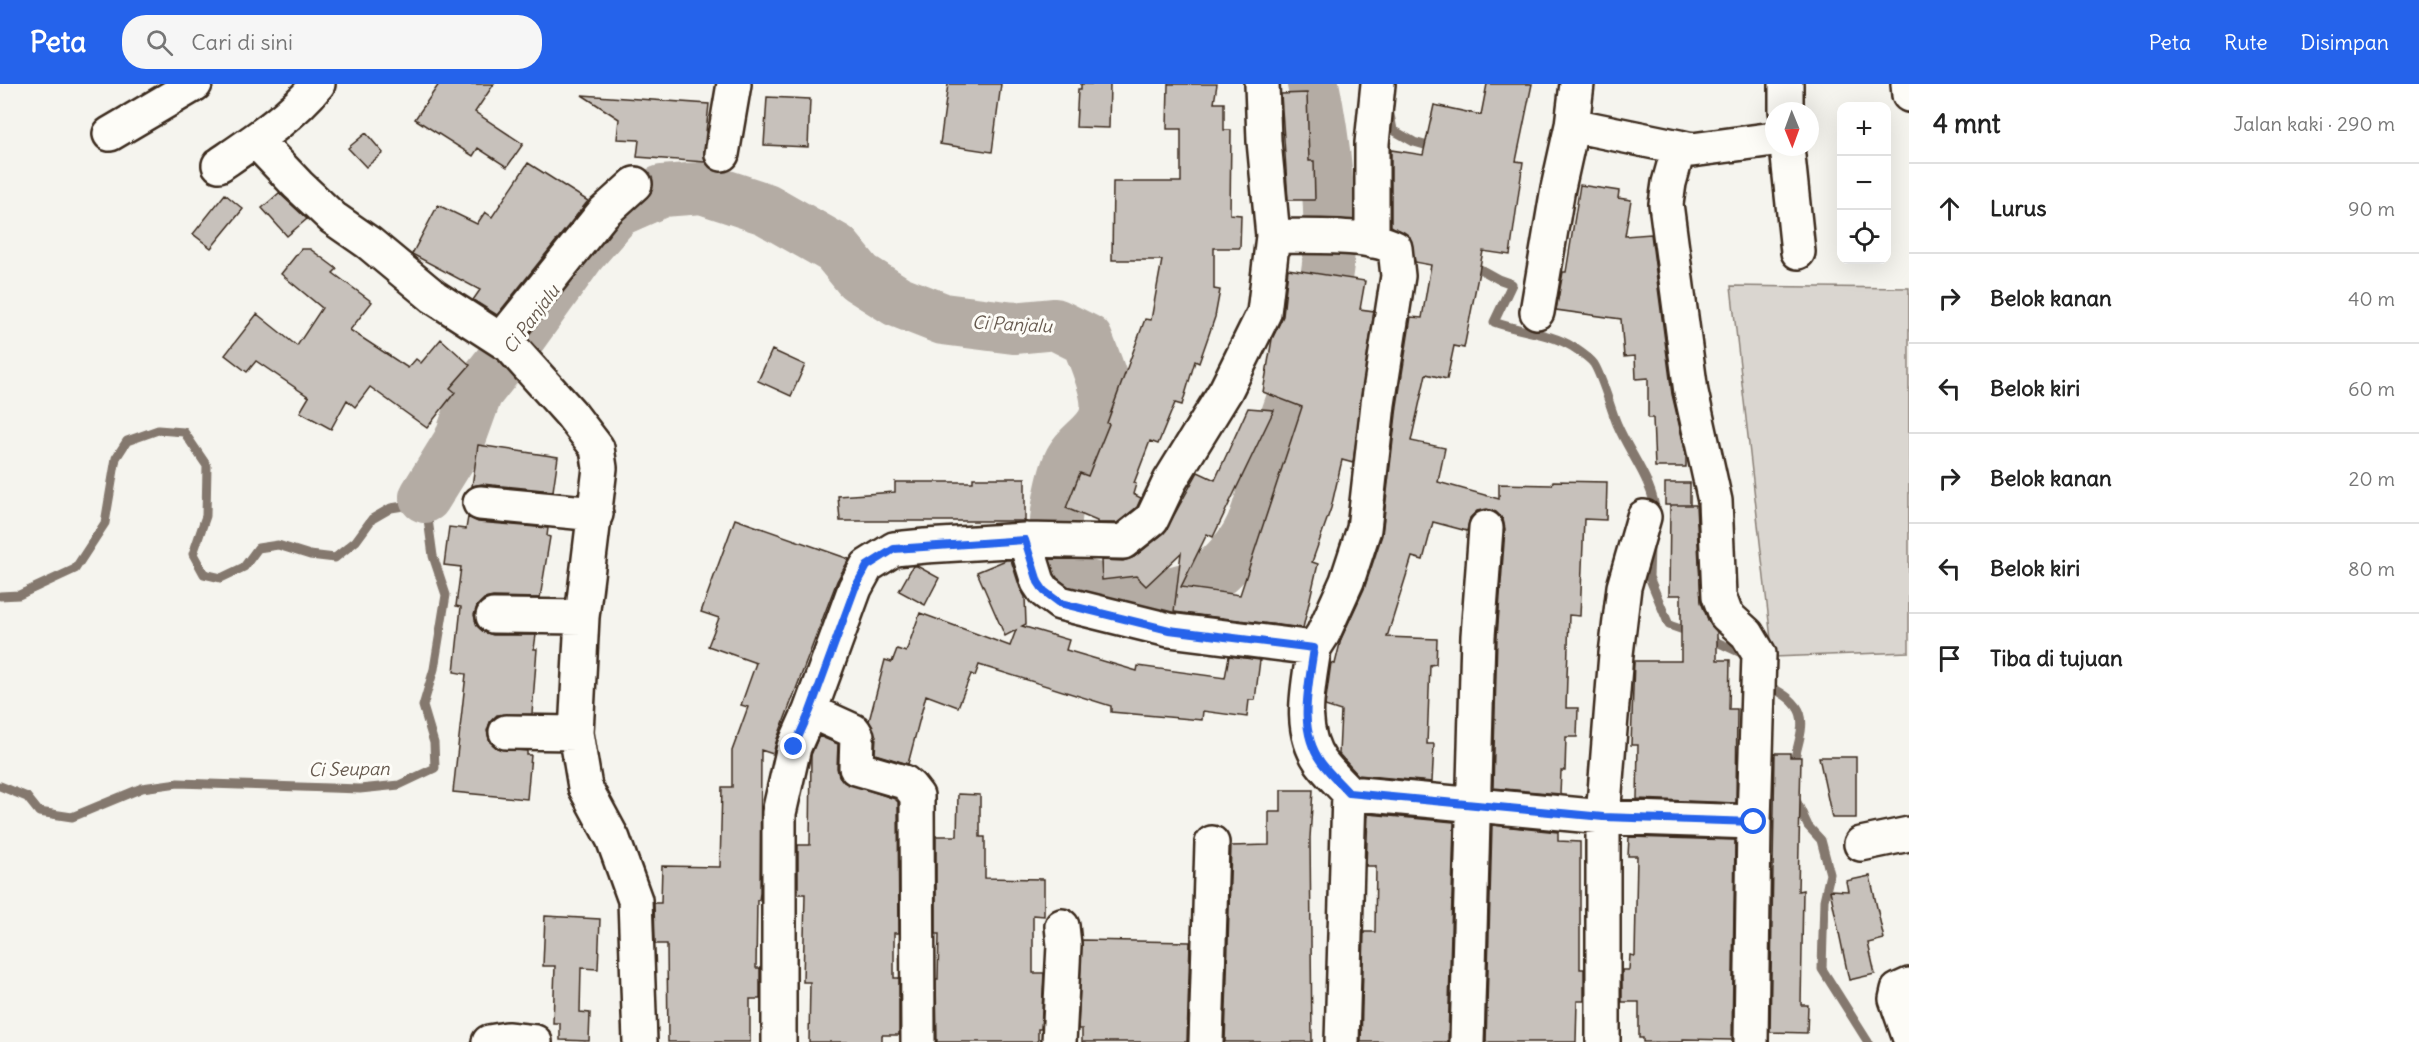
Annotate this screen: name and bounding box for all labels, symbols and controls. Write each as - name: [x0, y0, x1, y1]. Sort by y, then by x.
- search box: [122, 15, 542, 69]
- text: Peta: [30, 24, 86, 60]
- icon: search: [143, 26, 176, 59]
- text: Cari di sini: [191, 28, 293, 56]
- text: Peta: [2149, 29, 2191, 56]
- text: Rute: [2224, 29, 2268, 56]
- text: Disimpan: [2301, 29, 2389, 56]
- north arrow: [1765, 102, 1819, 156]
- map controls: [1837, 102, 1891, 264]
- button: +: [1837, 102, 1891, 156]
- text: 4 mnt: [1933, 107, 2001, 140]
- text: Jalan kaki · 290 m: [2233, 111, 2395, 136]
- button: −: [1837, 156, 1891, 210]
- icon: ahead: [1933, 192, 1966, 225]
- text: Lurus: [1990, 194, 2046, 222]
- text: 90 m: [2348, 196, 2395, 221]
- button: locate: [1837, 210, 1891, 264]
- water label: Ci Panjalu: [498, 279, 565, 358]
- icon: right: [1933, 282, 1966, 315]
- text: Belok kanan: [1990, 284, 2112, 312]
- text: 40 m: [2348, 286, 2395, 311]
- water label: Ci Panjalu: [971, 310, 1054, 338]
- icon: left: [1933, 372, 1966, 405]
- text: Belok kiri: [1990, 374, 2080, 402]
- text: 60 m: [2348, 376, 2395, 401]
- icon: right: [1933, 462, 1966, 495]
- text: Belok kanan: [1990, 464, 2112, 492]
- text: 20 m: [2349, 466, 2395, 491]
- icon: left: [1933, 552, 1966, 585]
- text: Belok kiri: [1990, 554, 2080, 582]
- text: 80 m: [2348, 556, 2395, 581]
- icon: arrive: [1933, 642, 1966, 675]
- text: Tiba di tujuan: [1990, 644, 2123, 672]
- route end: [780, 733, 806, 759]
- water label: Ci Seupan: [308, 757, 390, 781]
- route start: [1740, 808, 1766, 834]

